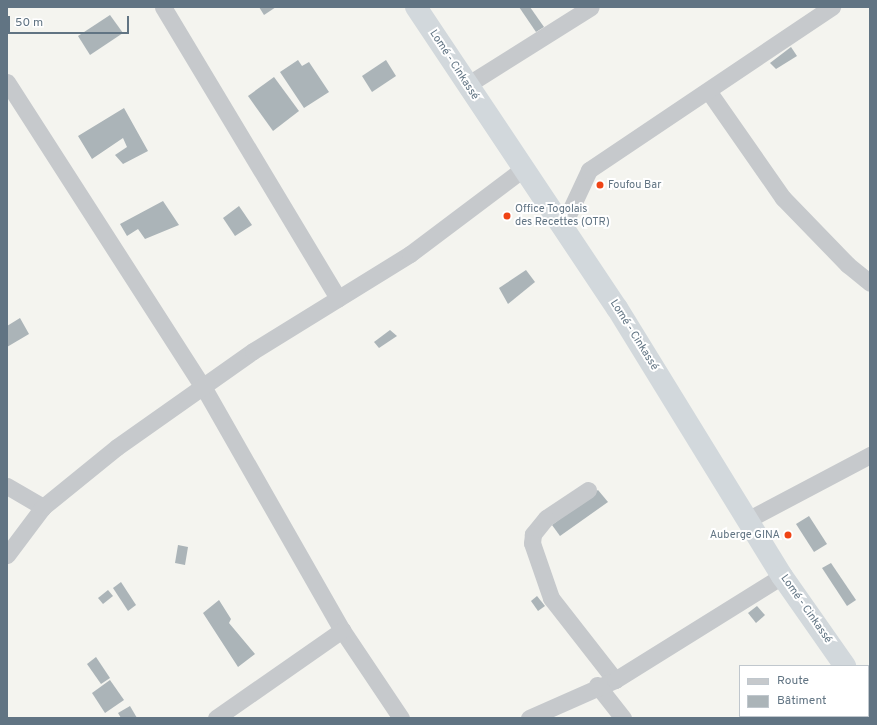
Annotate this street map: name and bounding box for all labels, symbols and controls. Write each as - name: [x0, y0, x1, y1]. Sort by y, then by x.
- scale bar: [10, 8, 131, 34]
- text: 50 m: [15, 15, 43, 31]
- street label: Lomé - Cinkassé: [426, 28, 482, 102]
- place label: Foufou Bar: [608, 178, 661, 192]
- marker: Foufou Bar: [595, 180, 605, 190]
- place label: Office Togolais des Recettes (OTR): [515, 203, 610, 229]
- marker: Office Togolais des Recettes (OTR): [502, 211, 512, 221]
- street label: Lomé - Cinkassé: [607, 297, 661, 373]
- place label: Auberge GINA: [710, 528, 780, 542]
- marker: Auberge GINA: [783, 530, 793, 540]
- street label: Lomé - Cinkassé: [777, 572, 835, 646]
- legend: [739, 665, 869, 717]
- text: Route: [777, 673, 809, 689]
- text: Bâtiment: [777, 693, 827, 709]

